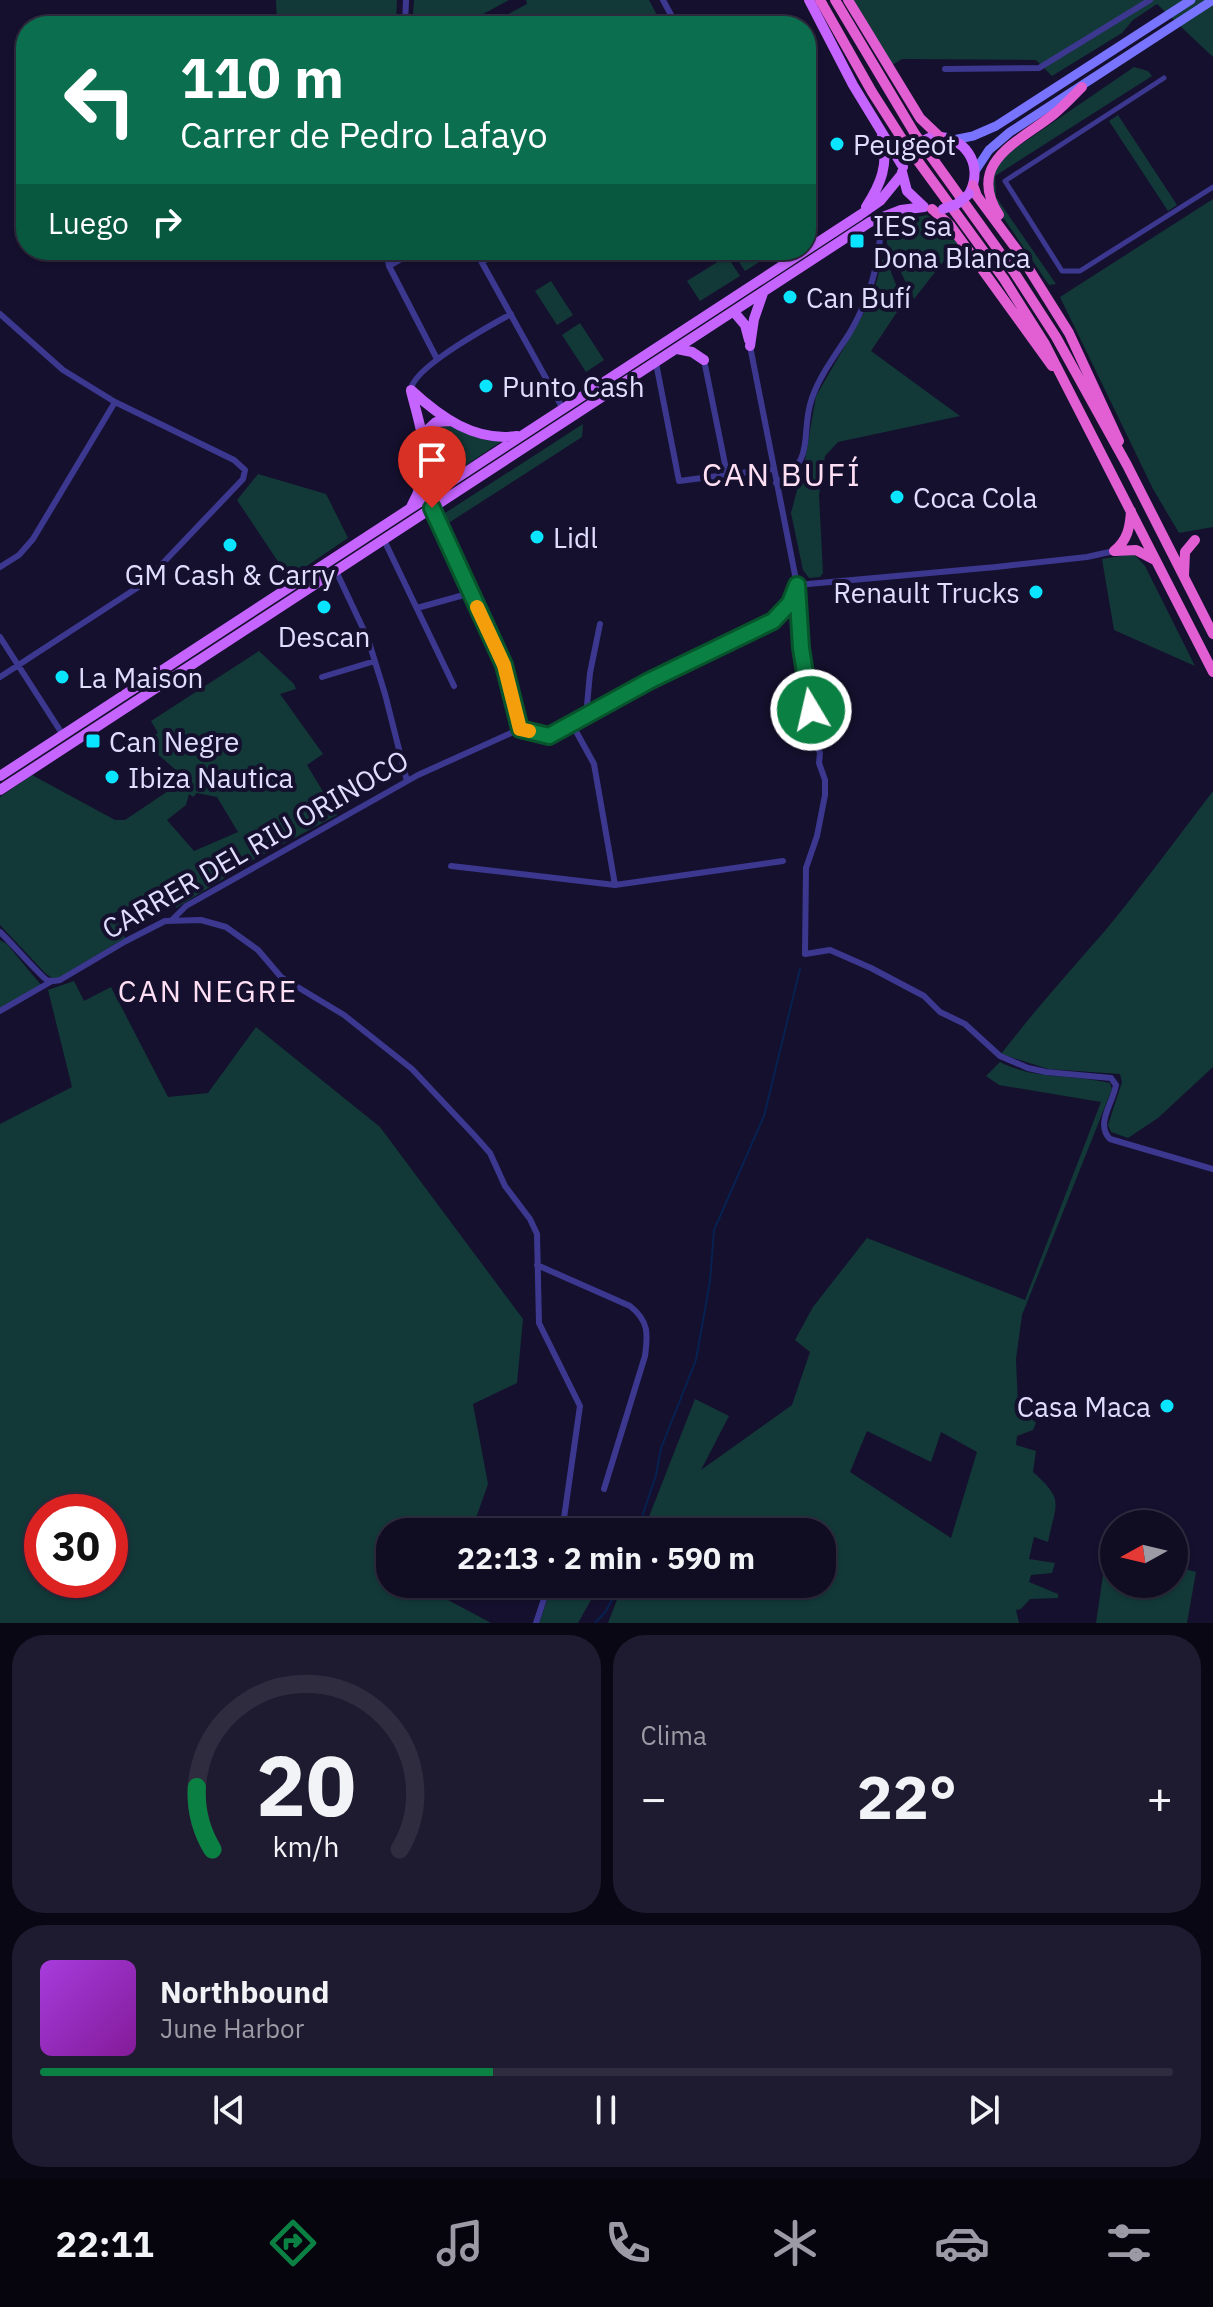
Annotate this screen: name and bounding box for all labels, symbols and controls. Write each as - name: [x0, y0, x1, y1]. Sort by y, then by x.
- text: 110 m: [180, 41, 344, 113]
- icon: left: [48, 48, 152, 152]
- text: Carrer de Pedro Lafayo: [180, 111, 548, 158]
- place label: Peugeot: [853, 126, 956, 163]
- marker: Peugeot: [828, 135, 846, 153]
- icon: right: [145, 200, 189, 244]
- text: Luego: [48, 203, 129, 242]
- place label: IES sa Dona Blanca: [873, 207, 1031, 276]
- marker: IES sa Dona Blanca: [848, 232, 866, 250]
- place label: Can Bufí: [806, 279, 911, 316]
- marker: Can Bufí: [781, 288, 799, 306]
- place label: Punto Cash: [502, 368, 645, 405]
- marker: Punto Cash: [477, 377, 495, 395]
- pin: [398, 426, 466, 508]
- icon: arrive: [410, 438, 454, 482]
- district label: CAN BUFÍ: [702, 453, 862, 495]
- place label: Coca Cola: [913, 479, 1037, 516]
- marker: Coca Cola: [888, 488, 906, 506]
- place label: Lidl: [553, 519, 598, 556]
- marker: Lidl: [528, 528, 546, 546]
- marker: GM Cash & Carry: [221, 536, 239, 554]
- place label: GM Cash & Carry: [125, 556, 335, 593]
- place label: Renault Trucks: [833, 574, 1020, 611]
- marker: Renault Trucks: [1027, 583, 1045, 601]
- marker: Descan: [315, 598, 333, 616]
- place label: Descan: [278, 618, 370, 655]
- place label: La Maison: [78, 659, 203, 696]
- marker: La Maison: [53, 668, 71, 686]
- position arrow: [769, 668, 853, 752]
- place label: Can Negre: [109, 723, 239, 760]
- marker: Can Negre: [84, 732, 102, 750]
- street label: CARRER DEL RIU ORINOCO: [95, 741, 415, 947]
- place label: Ibiza Nautica: [128, 759, 294, 796]
- marker: Ibiza Nautica: [103, 768, 121, 786]
- district label: CAN NEGRE: [118, 971, 298, 1010]
- place label: Casa Maca: [1017, 1388, 1151, 1425]
- marker: Casa Maca: [1158, 1397, 1176, 1415]
- speed limit sign: 30: [24, 1494, 128, 1598]
- north arrow: [1100, 1510, 1188, 1598]
- map controls: [1100, 1510, 1188, 1598]
- text: 22:13 · 2 min · 590 m: [457, 1538, 755, 1577]
- text: Clima: [641, 1718, 707, 1752]
- text: 20: [256, 1731, 356, 1839]
- text: 22°: [857, 1757, 957, 1836]
- text: −: [641, 1769, 667, 1826]
- text: +: [1147, 1769, 1173, 1826]
- text: km/h: [273, 1828, 340, 1865]
- text: Northbound: [160, 1972, 329, 2011]
- text: June Harbor: [160, 2011, 304, 2045]
- icon: previous: [207, 2088, 251, 2132]
- icon: pause: [584, 2088, 628, 2132]
- icon: next: [962, 2088, 1006, 2132]
- icon: directions: [265, 2215, 321, 2271]
- icon: music: [432, 2215, 488, 2271]
- icon: phone: [600, 2215, 656, 2271]
- icon: climate: [767, 2215, 823, 2271]
- icon: car: [934, 2215, 990, 2271]
- icon: filters: [1101, 2215, 1157, 2271]
- text: 22:11: [56, 2220, 154, 2267]

